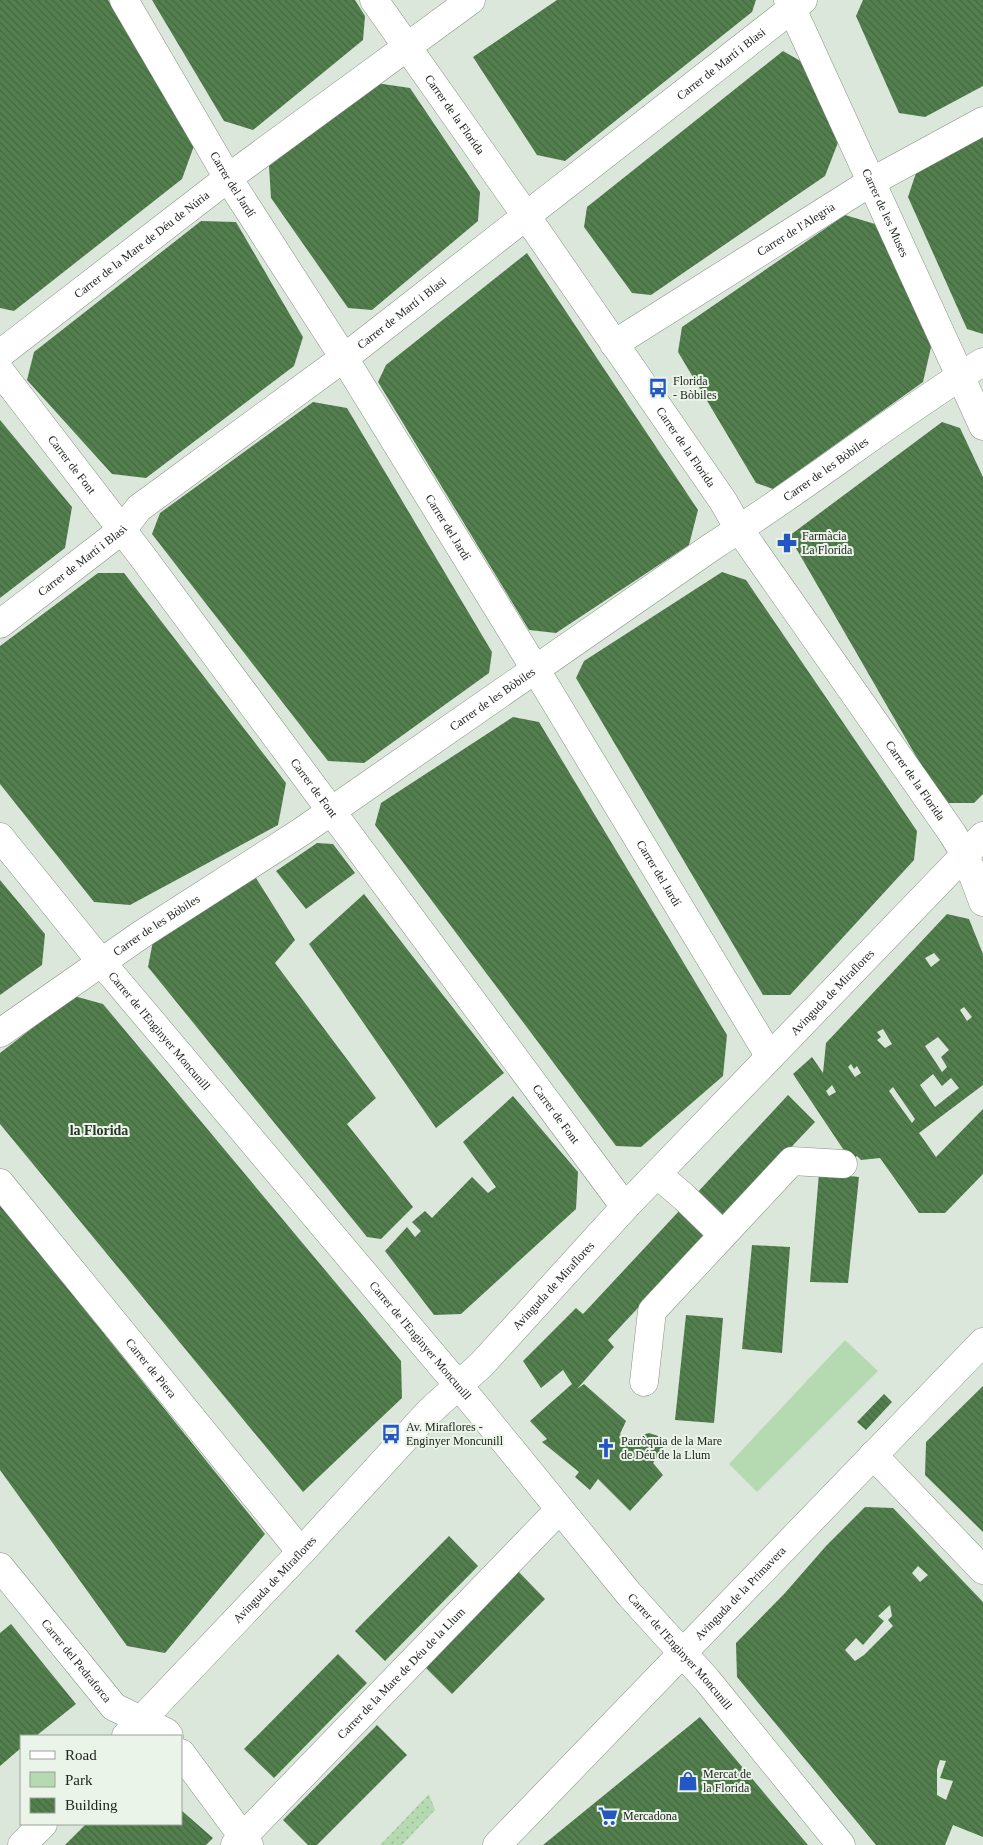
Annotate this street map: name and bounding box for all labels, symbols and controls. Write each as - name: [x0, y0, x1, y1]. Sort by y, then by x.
- street label: Carrer de Martí i Blasi: [674, 25, 769, 103]
- street label: Carrer de la Florida: [422, 72, 488, 158]
- street label: Carrer del Jardí: [207, 149, 259, 220]
- street label: Carrer de les Muses: [859, 166, 912, 259]
- street label: Carrer de la Mare de Déu de Núria: [71, 188, 213, 301]
- street label: Carrer de l'Alegria: [754, 199, 838, 259]
- street label: Carrer de Martí i Blasi: [355, 274, 449, 352]
- place label: Florida - Bòbiles: [673, 374, 717, 402]
- bus stop icon: Florida - Bòbiles: [647, 377, 669, 399]
- street label: Carrer de la Florida: [653, 404, 719, 490]
- street label: Carrer de Font: [45, 433, 99, 497]
- street label: Carrer de les Bòbiles: [781, 434, 871, 504]
- street label: Carrer del Jardí: [423, 492, 474, 563]
- street label: Carrer de Martí i Blasi: [35, 522, 131, 599]
- place label: Farmàcia La Florida: [802, 529, 853, 557]
- pharmacy icon: Farmàcia La Florida: [776, 532, 798, 554]
- street label: Carrer de les Bòbiles: [447, 664, 538, 734]
- street label: Carrer de la Florida: [882, 738, 948, 824]
- street label: Carrer de Font: [288, 756, 341, 821]
- street label: Carrer del Jardí: [633, 838, 684, 909]
- street label: Carrer de les Bòbiles: [110, 892, 203, 959]
- street label: Avinguda de Miraflores: [787, 946, 877, 1038]
- street label: Carrer de l'Enginyer Moncunill: [105, 969, 214, 1094]
- street label: Carrer de Font: [530, 1082, 583, 1147]
- district label: la Florida: [70, 1123, 128, 1138]
- street label: Avinguda de Miraflores: [510, 1238, 597, 1333]
- street label: Carrer de l'Enginyer Moncunill: [367, 1278, 475, 1403]
- street label: Carrer de Piera: [123, 1336, 180, 1401]
- place label: Av. Miraflores - Enginyer Moncunill: [406, 1420, 504, 1448]
- bus stop icon: Av. Miraflores - Enginyer Moncunill: [380, 1423, 402, 1445]
- place label: Parròquia de la Mare de Déu de la Llum: [621, 1434, 722, 1462]
- church icon: Parròquia de la Mare de Déu de la Llum: [595, 1437, 617, 1459]
- street label: Avinguda de Miraflores: [230, 1533, 319, 1626]
- street label: Avinguda de la Primavera: [692, 1543, 789, 1643]
- street label: Carrer de l'Enginyer Moncunill: [625, 1590, 735, 1713]
- street label: Carrer de la Mare de Déu de la Llum: [334, 1604, 468, 1742]
- street label: Carrer del Pedraforca: [38, 1616, 115, 1706]
- legend: [20, 1735, 182, 1825]
- text: Road: [65, 1747, 97, 1763]
- place label: Mercat de la Florida: [703, 1767, 751, 1795]
- shop icon: Mercat de la Florida: [677, 1770, 699, 1792]
- text: Park: [65, 1772, 93, 1788]
- text: Building: [65, 1797, 118, 1813]
- supermarket icon: Mercadona: [597, 1805, 619, 1827]
- place label: Mercadona: [623, 1809, 678, 1823]

